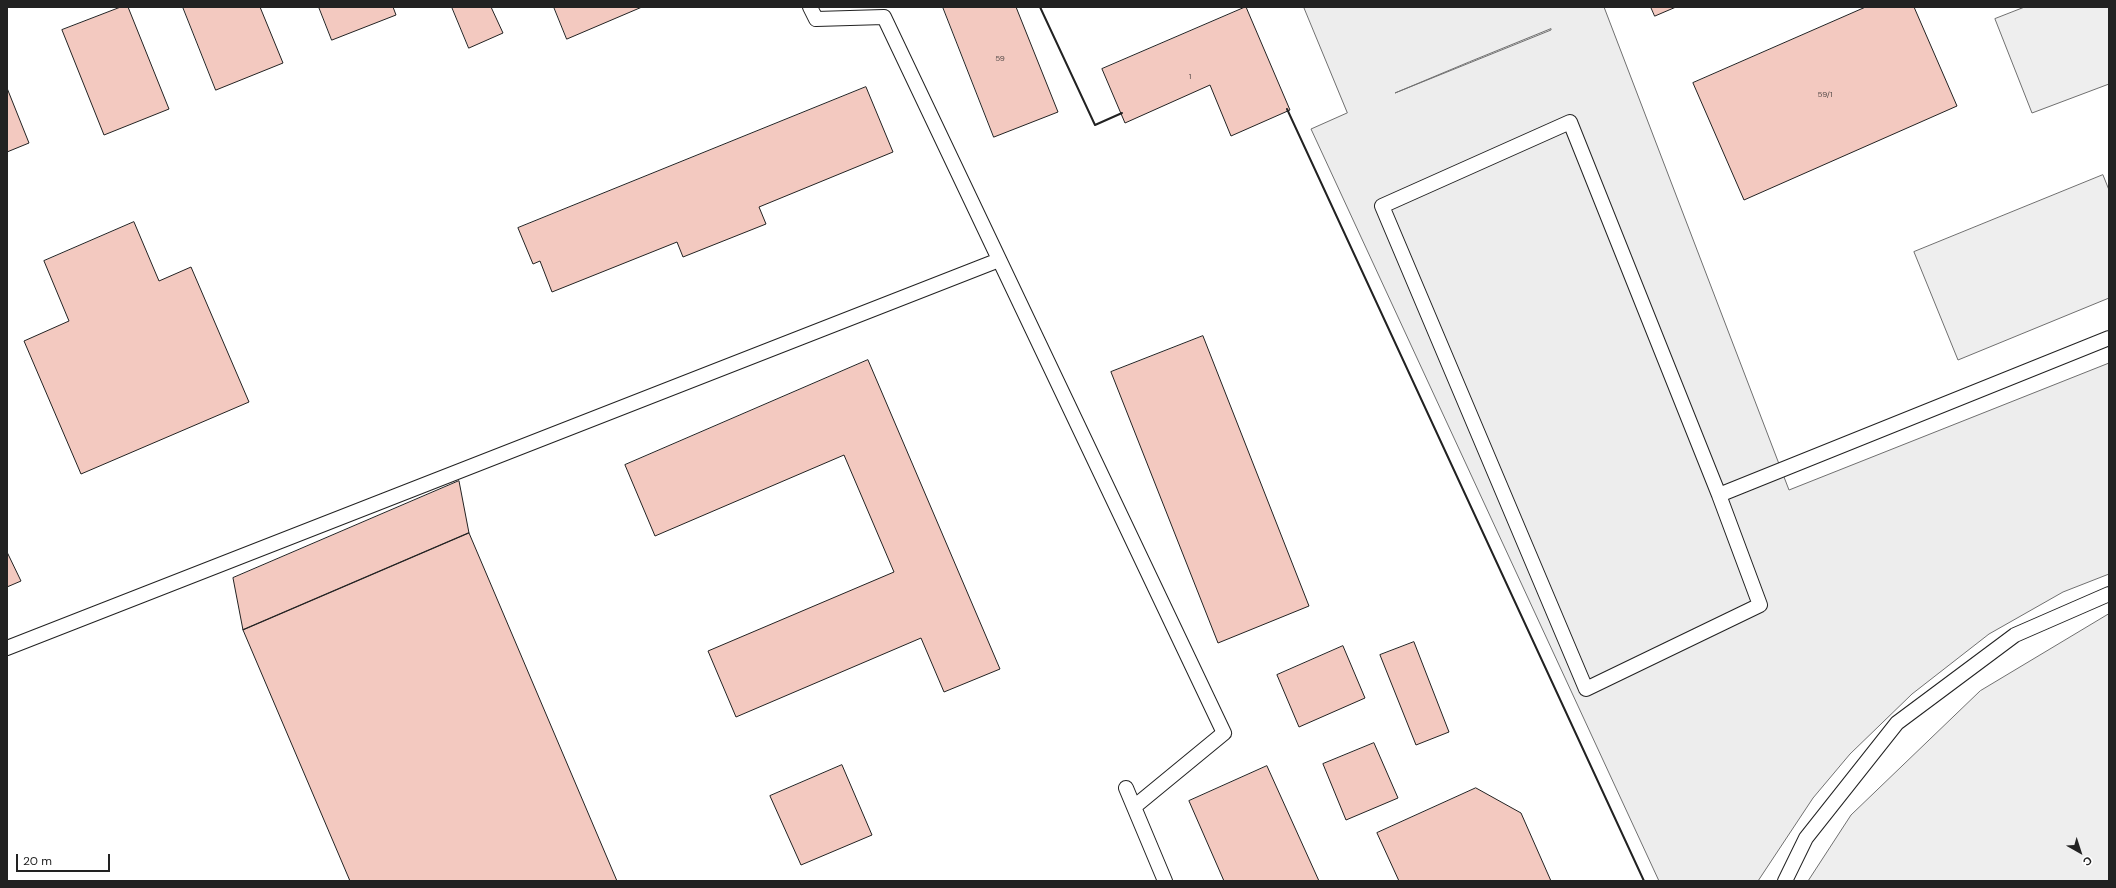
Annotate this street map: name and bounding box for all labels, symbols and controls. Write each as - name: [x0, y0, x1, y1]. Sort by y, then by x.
- house number: 59: [995, 54, 1005, 64]
- house number: 1: [1189, 72, 1191, 82]
- house number: 59/1: [1818, 90, 1832, 100]
- north arrow: [2060, 832, 2100, 872]
- scale bar: [18, 846, 112, 872]
- text: 20 m: [23, 853, 52, 869]
- text: С: [2080, 853, 2095, 869]

